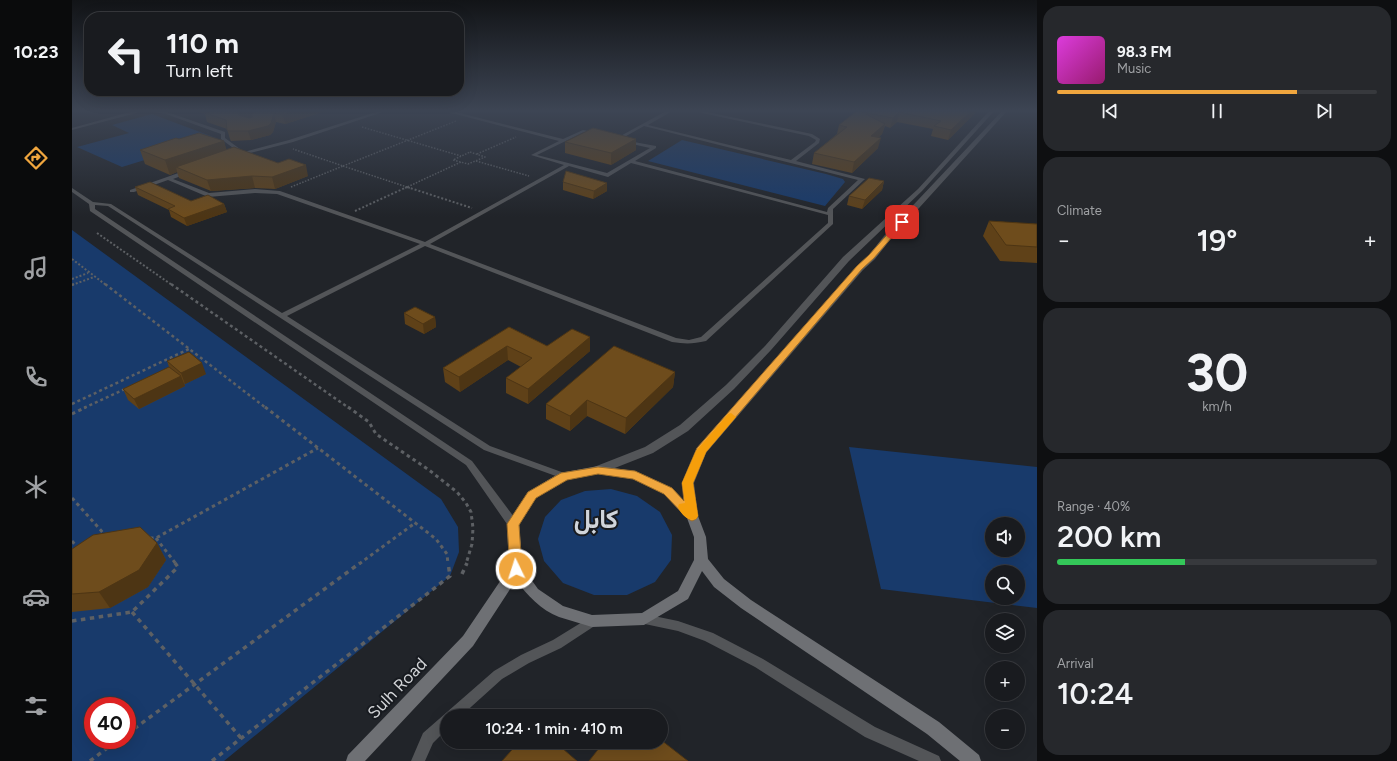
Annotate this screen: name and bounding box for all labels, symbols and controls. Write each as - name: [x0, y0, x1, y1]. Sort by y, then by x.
- text: 110 m: [166, 26, 239, 60]
- icon: left: [100, 28, 152, 80]
- text: 10:23: [13, 41, 59, 63]
- text: 98.3 FM: [1117, 43, 1172, 61]
- text: Turn left: [166, 60, 233, 82]
- text: Music: [1117, 61, 1151, 76]
- icon: previous: [1099, 100, 1121, 122]
- icon: pause: [1206, 100, 1228, 122]
- icon: next: [1313, 100, 1335, 122]
- icon: directions: [22, 144, 50, 172]
- text: Climate: [1057, 203, 1102, 218]
- pin: [885, 205, 919, 239]
- icon: arrive: [891, 211, 913, 233]
- text: 19°: [1196, 222, 1238, 259]
- text: −: [1057, 227, 1071, 254]
- text: +: [1363, 227, 1377, 254]
- icon: music: [22, 254, 50, 282]
- text: 30: [1186, 342, 1248, 404]
- icon: phone: [22, 363, 50, 391]
- text: km/h: [1202, 399, 1232, 414]
- icon: climate: [22, 473, 50, 501]
- text: Range · 40%: [1057, 499, 1130, 514]
- district label: کابل: [574, 503, 618, 535]
- map controls: [985, 517, 1025, 749]
- button: sound: [985, 517, 1025, 557]
- text: 200 km: [1057, 518, 1162, 555]
- position arrow: [495, 548, 537, 590]
- button: search: [985, 565, 1025, 605]
- icon: car: [22, 583, 50, 611]
- button: layers: [985, 613, 1025, 653]
- street label: Sulh Road: [363, 654, 431, 722]
- text: Arrival: [1057, 656, 1094, 671]
- button: +: [985, 661, 1025, 701]
- text: 10:24: [1057, 675, 1133, 712]
- icon: filters: [22, 692, 50, 720]
- speed limit sign: 40: [84, 697, 136, 749]
- button: −: [985, 709, 1025, 749]
- text: 10:24 · 1 min · 410 m: [485, 720, 623, 738]

